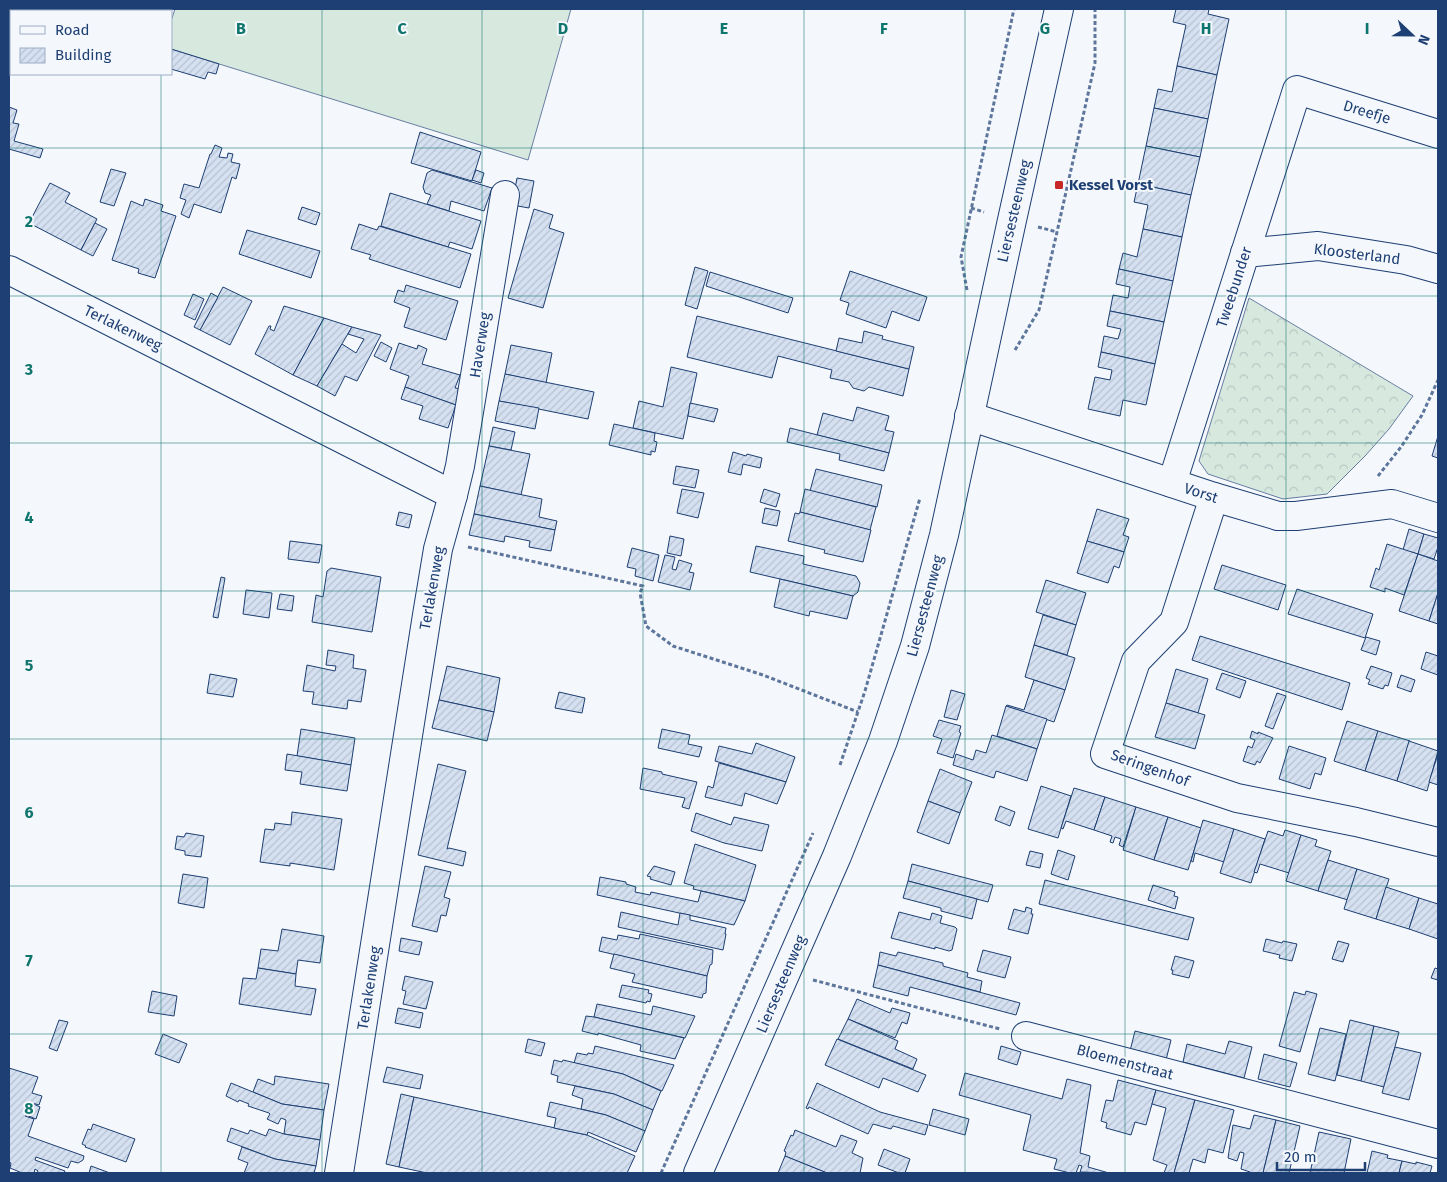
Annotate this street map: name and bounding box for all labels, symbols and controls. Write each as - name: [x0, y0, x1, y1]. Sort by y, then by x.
- legend: [10, 10, 172, 75]
- north arrow: [1387, 10, 1437, 60]
- text: B: [236, 19, 246, 38]
- text: C: [397, 19, 407, 38]
- text: D: [558, 19, 568, 38]
- text: E: [720, 19, 728, 38]
- text: F: [880, 19, 888, 38]
- text: G: [1040, 19, 1050, 38]
- text: H: [1201, 19, 1211, 38]
- text: I: [1365, 19, 1369, 38]
- text: Road: [55, 21, 90, 39]
- text: N: [1414, 32, 1433, 47]
- text: Building: [55, 46, 111, 64]
- street label: Dreefje: [1341, 96, 1393, 128]
- street label: Liersesteenweg: [993, 158, 1035, 264]
- place label: Kessel Vorst: [1069, 176, 1153, 194]
- marker: Kessel Vorst: [1053, 179, 1065, 191]
- text: 2: [25, 212, 33, 231]
- street label: Kloosterland: [1313, 240, 1401, 268]
- street label: Tweebunder: [1212, 244, 1256, 330]
- street label: Terlakenweg: [81, 301, 165, 355]
- street label: Haverweg: [466, 311, 494, 379]
- text: 3: [24, 360, 33, 379]
- street label: Vorst: [1182, 479, 1221, 507]
- text: 4: [24, 508, 34, 527]
- street label: Terlakenweg: [416, 545, 448, 631]
- street label: Liersesteenweg: [903, 553, 947, 659]
- text: 5: [25, 656, 34, 675]
- street label: Seringenhof: [1108, 745, 1193, 791]
- text: 6: [24, 803, 34, 822]
- street label: Liersesteenweg: [752, 932, 810, 1036]
- street label: Terlakenweg: [353, 945, 385, 1031]
- text: 7: [25, 951, 33, 970]
- street label: Bloemenstraat: [1075, 1040, 1176, 1084]
- text: 8: [24, 1099, 34, 1118]
- scale bar: [1277, 1140, 1364, 1172]
- text: 20 m: [1284, 1148, 1317, 1166]

